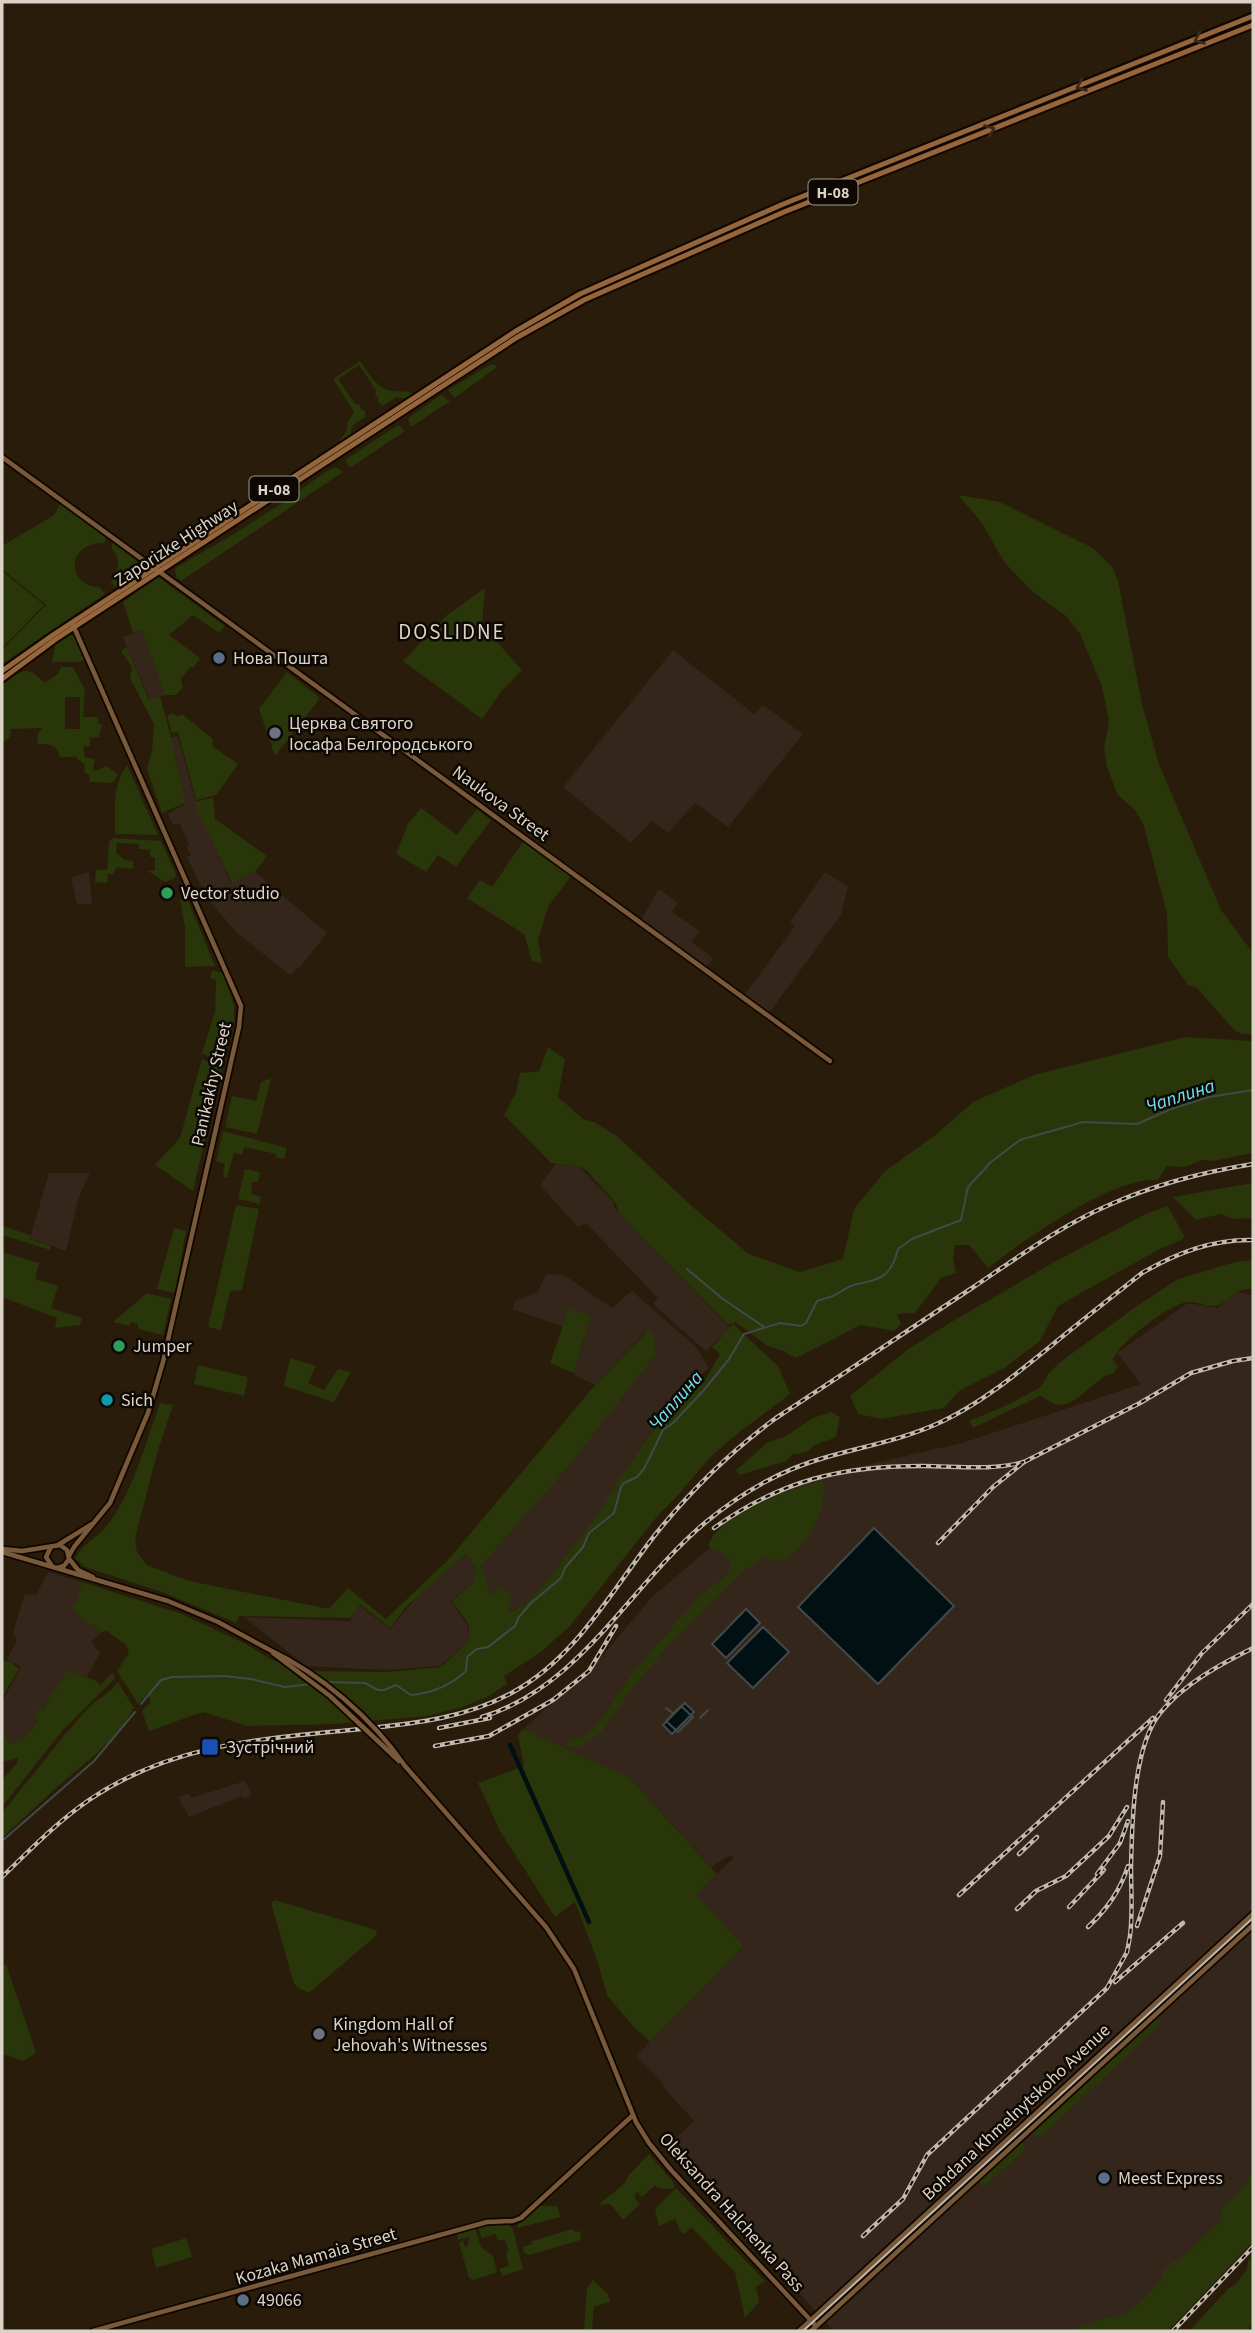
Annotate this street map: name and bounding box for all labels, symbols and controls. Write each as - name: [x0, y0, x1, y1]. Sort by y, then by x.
- one-way arrow: [1193, 30, 1205, 44]
- one-way arrow: [1075, 78, 1087, 92]
- one-way arrow: [984, 124, 996, 138]
- road number: Н-08: [808, 180, 858, 204]
- road number: Н-08: [250, 476, 298, 502]
- street label: Zaporizke Highway: [110, 494, 244, 593]
- district label: DOSLIDNE: [398, 617, 506, 647]
- place label: Нова Пошта: [233, 646, 328, 671]
- marker: Нова Пошта: [211, 650, 227, 666]
- place label: Церква Святого Іосафа Белгородського: [289, 711, 473, 757]
- marker: Церква Святого Іосафа Белгородського: [267, 725, 283, 741]
- street label: Naukova Street: [447, 760, 554, 847]
- place label: Vector studio: [181, 881, 280, 906]
- marker: Vector studio: [159, 885, 175, 901]
- street label: Panikakhy Street: [185, 1020, 238, 1148]
- water label: Чаплина: [1142, 1073, 1219, 1120]
- place label: Jumper: [133, 1334, 192, 1359]
- marker: Jumper: [111, 1338, 127, 1354]
- water label: Чаплина: [643, 1365, 710, 1437]
- place label: Sich: [121, 1388, 153, 1413]
- marker: Sich: [99, 1392, 115, 1408]
- place label: Зустрічний: [226, 1735, 314, 1760]
- marker: Зустрічний: [200, 1737, 220, 1757]
- place label: Kingdom Hall of Jehovah's Witnesses: [333, 2012, 487, 2058]
- street label: Bohdana Khmelnytskoho Avenue: [917, 2018, 1116, 2206]
- marker: Kingdom Hall of Jehovah's Witnesses: [311, 2026, 327, 2042]
- street label: Oleksandra Halchenka Pass: [653, 2127, 810, 2297]
- place label: Meest Express: [1118, 2166, 1223, 2191]
- marker: Meest Express: [1096, 2170, 1112, 2186]
- street label: Kozaka Mamaia Street: [233, 2222, 399, 2291]
- place label: 49066: [257, 2288, 302, 2313]
- marker: 49066: [235, 2292, 251, 2308]

